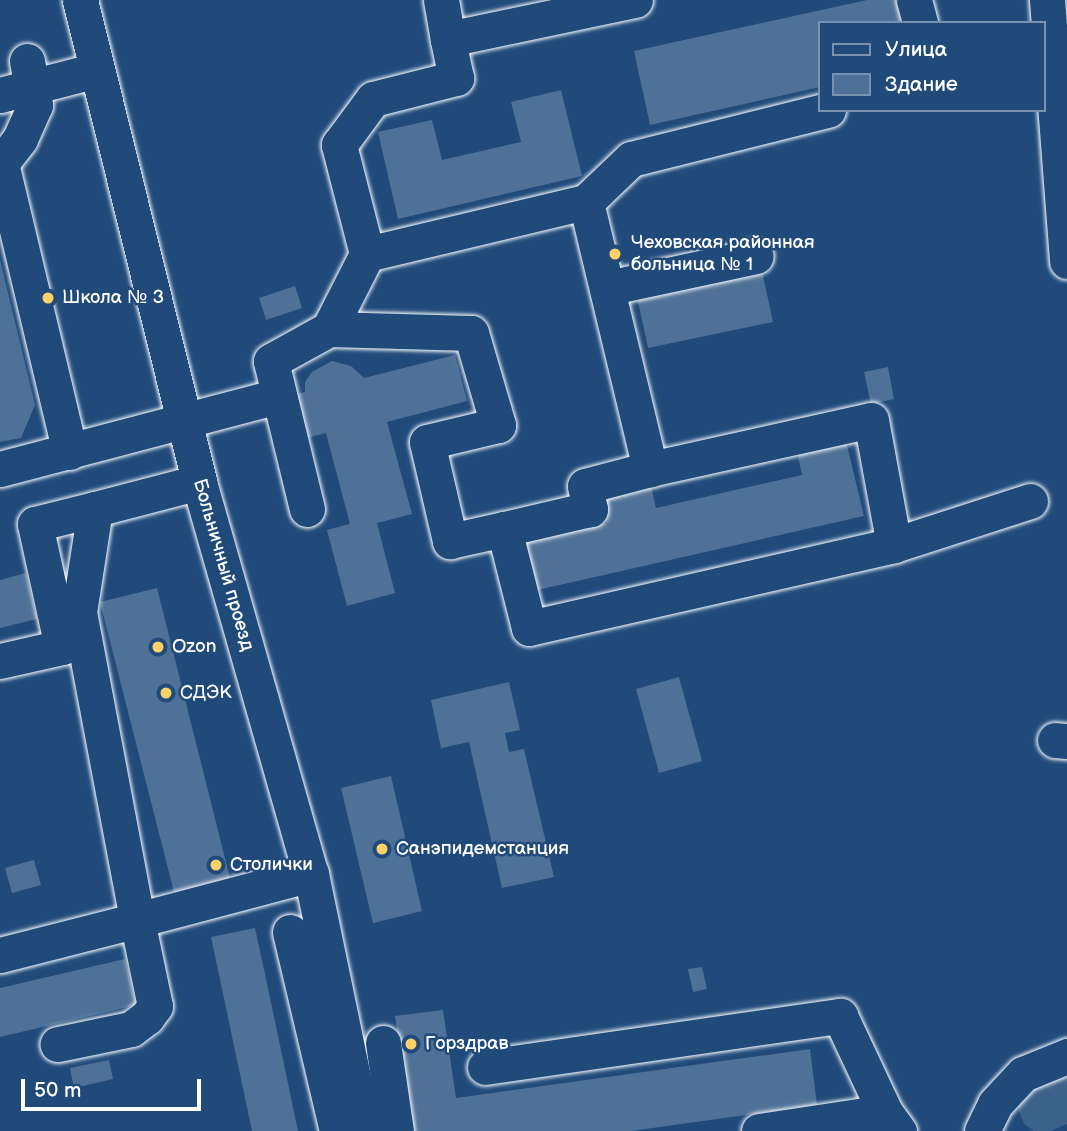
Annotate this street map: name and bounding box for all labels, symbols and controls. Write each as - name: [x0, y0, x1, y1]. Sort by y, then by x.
- legend: [818, 21, 1046, 112]
- text: Улица: [885, 37, 947, 62]
- text: Здание: [885, 72, 958, 97]
- place label: Чеховская районная больница № 1: [631, 232, 814, 276]
- marker: Чеховская районная больница № 1: [605, 244, 625, 264]
- place label: Школа № 3: [62, 287, 164, 309]
- marker: Школа № 3: [40, 290, 56, 306]
- street label: Больничный проезд: [188, 477, 258, 653]
- place label: Ozon: [172, 636, 217, 658]
- marker: Ozon: [150, 639, 166, 655]
- place label: СДЭК: [180, 682, 231, 704]
- marker: СДЭК: [158, 685, 174, 701]
- place label: Санэпидемстанция: [396, 838, 569, 860]
- marker: Санэпидемстанция: [374, 841, 390, 857]
- place label: Столички: [230, 854, 313, 876]
- marker: Столички: [208, 857, 224, 873]
- place label: Горздрав: [425, 1033, 509, 1055]
- marker: Горздрав: [403, 1036, 419, 1052]
- scale bar: [24, 1064, 205, 1108]
- text: 50 m: [34, 1078, 81, 1103]

